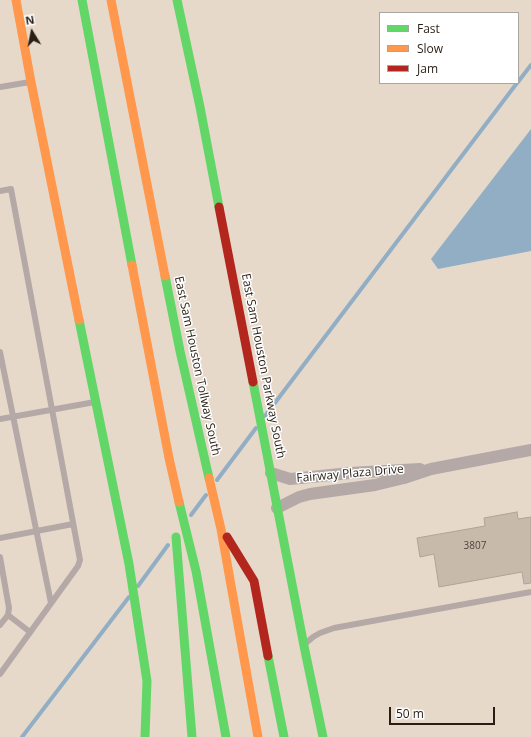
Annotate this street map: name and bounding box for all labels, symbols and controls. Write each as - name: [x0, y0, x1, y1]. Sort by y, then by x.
- north arrow: [12, 12, 52, 52]
- text: N: [24, 12, 36, 28]
- legend: [379, 12, 519, 84]
- text: Fast: [417, 20, 440, 37]
- text: Slow: [417, 40, 443, 57]
- text: Jam: [417, 60, 438, 77]
- street label: East Sam Houston Parkway South: [238, 272, 288, 460]
- street label: East Sam Houston Tollway South: [171, 275, 223, 457]
- street label: Fairway Plaza Drive: [296, 462, 404, 486]
- house number: 3807: [464, 540, 486, 552]
- scale bar: [391, 699, 497, 725]
- text: 50 m: [396, 705, 424, 722]

